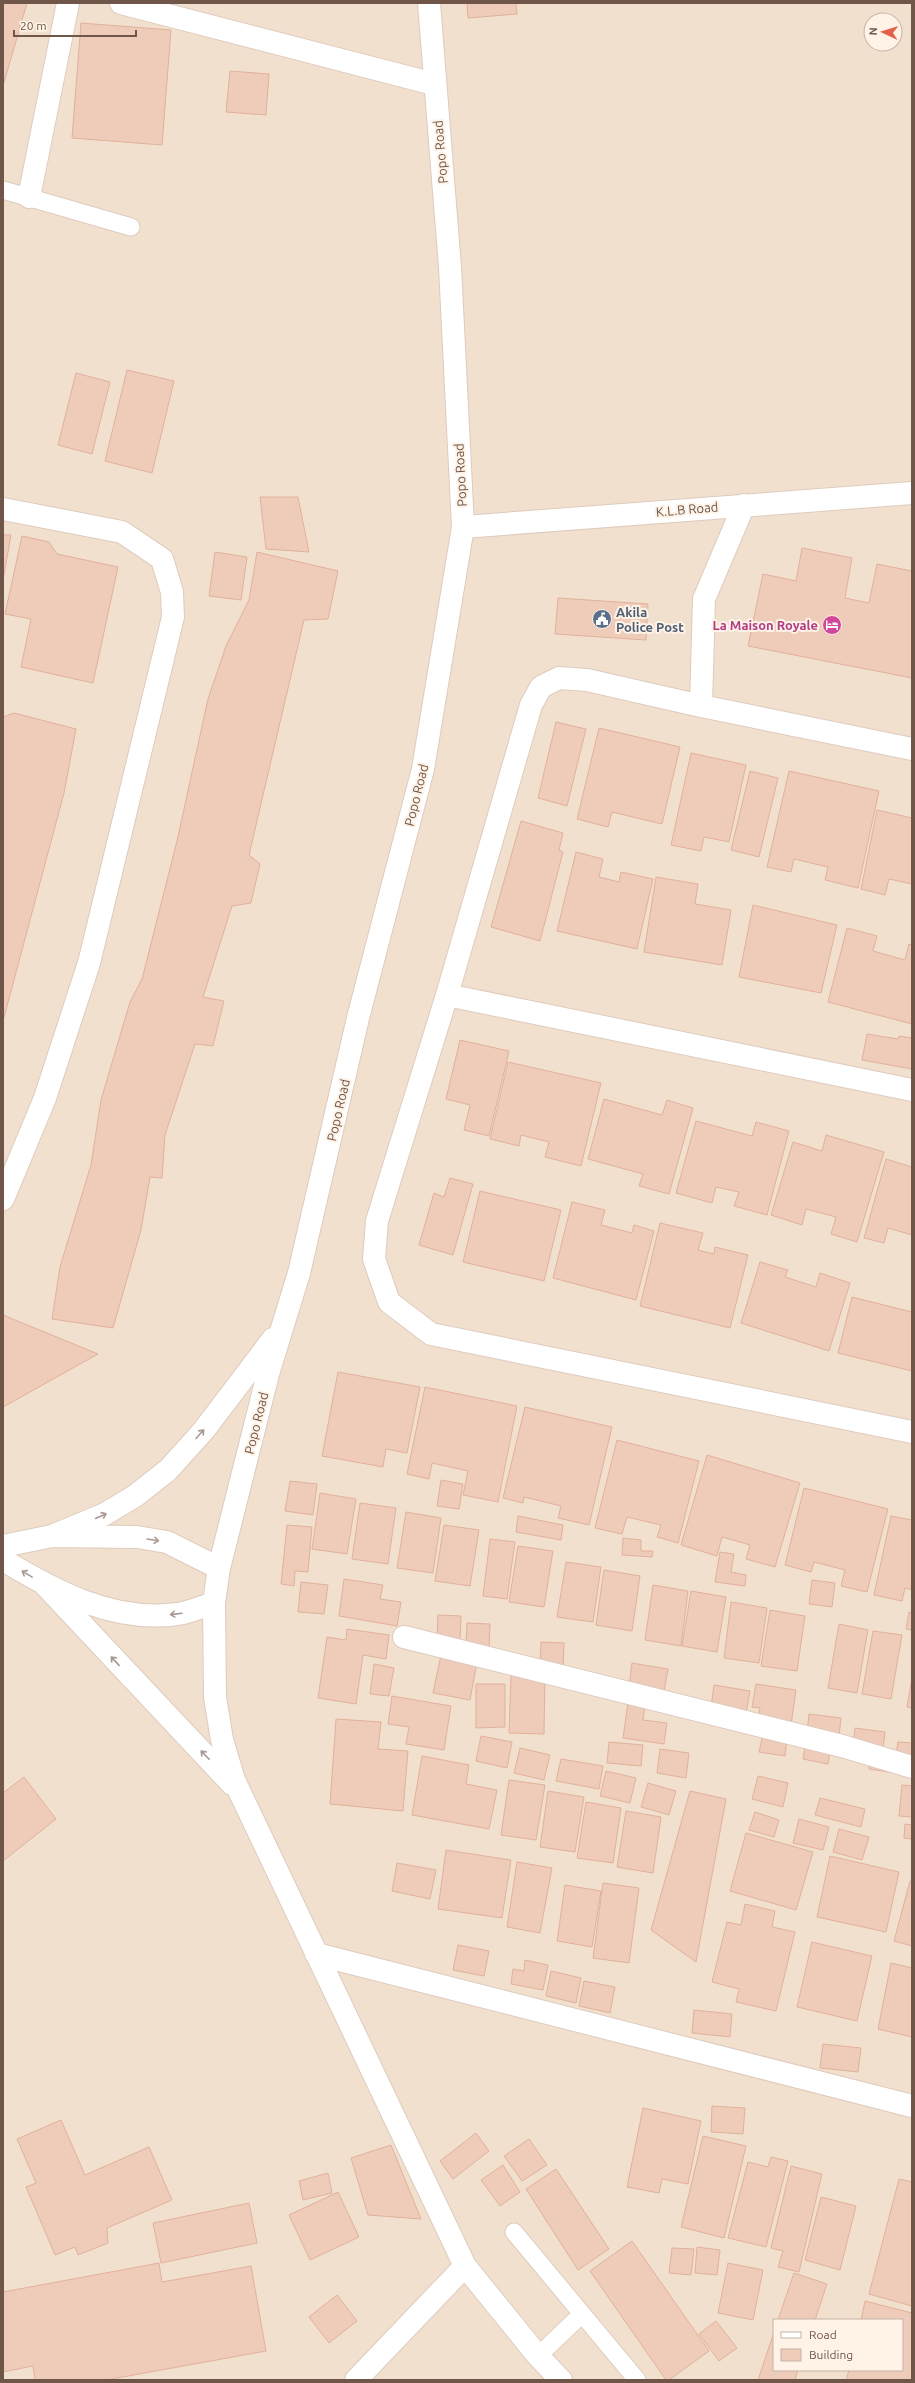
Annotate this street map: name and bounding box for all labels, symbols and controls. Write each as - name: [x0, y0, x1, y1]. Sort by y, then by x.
- scale bar: [14, 12, 136, 38]
- north arrow: [863, 12, 903, 52]
- text: 20 m: [20, 19, 47, 32]
- text: N: [867, 27, 879, 36]
- street label: Popo Road: [430, 120, 450, 184]
- street label: Popo Road: [451, 443, 469, 507]
- street label: K.L.B Road: [655, 499, 719, 519]
- place label: Akila Police Post: [616, 605, 684, 634]
- public building icon: Akila Police Post: [591, 608, 613, 630]
- hotel icon: La Maison Royale: [821, 614, 843, 636]
- place label: La Maison Royale: [712, 618, 818, 632]
- street label: Popo Road: [402, 763, 430, 827]
- street label: Popo Road: [324, 1078, 352, 1142]
- street label: Popo Road: [242, 1391, 270, 1455]
- one-way arrow: [196, 1429, 205, 1439]
- one-way arrow: [94, 1512, 106, 1519]
- one-way arrow: [146, 1536, 159, 1544]
- one-way arrow: [22, 1570, 33, 1578]
- one-way arrow: [170, 1610, 183, 1617]
- one-way arrow: [111, 1656, 120, 1666]
- one-way arrow: [200, 1750, 210, 1760]
- legend: [773, 2319, 903, 2371]
- text: Road: [809, 2328, 837, 2341]
- text: Building: [809, 2348, 853, 2361]

